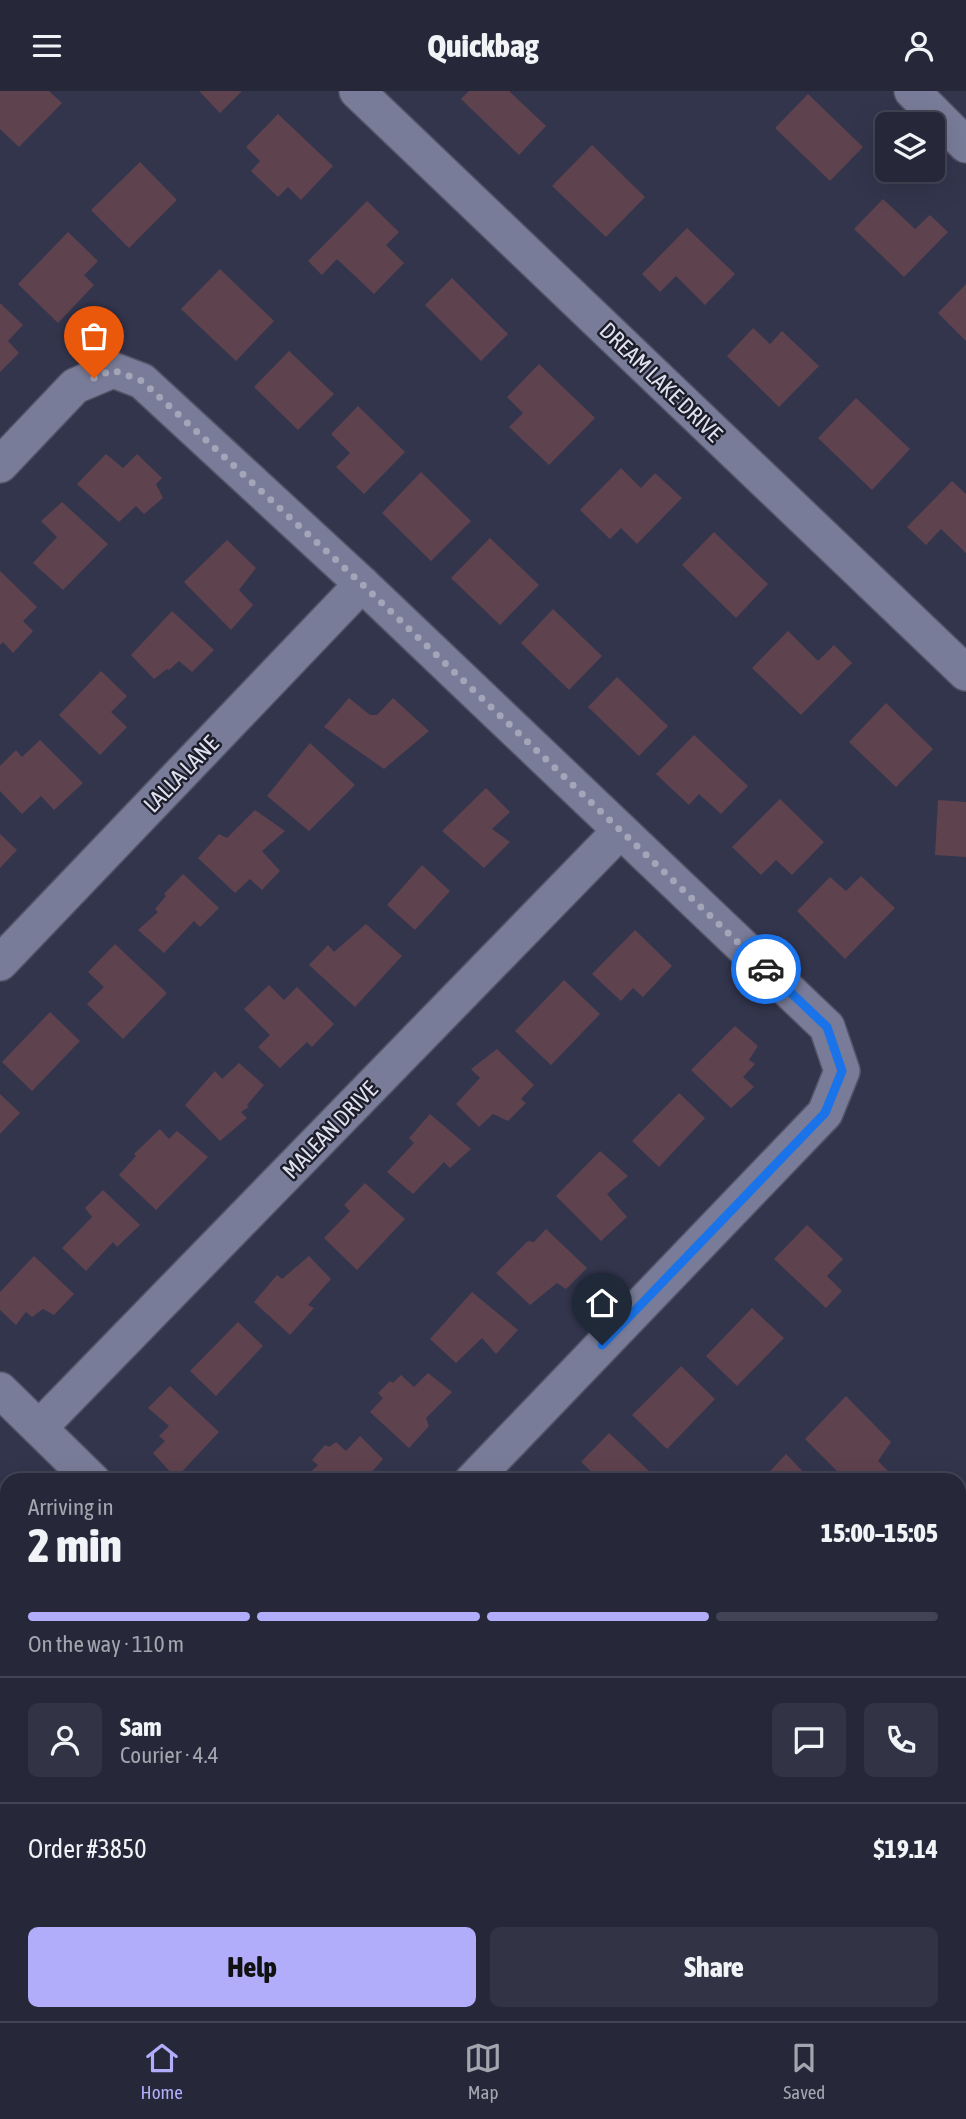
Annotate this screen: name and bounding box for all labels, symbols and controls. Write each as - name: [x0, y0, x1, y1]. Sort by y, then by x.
- icon: menu: [28, 27, 66, 65]
- text: Quickbag: [427, 27, 539, 64]
- icon: person: [900, 27, 938, 65]
- map controls: [875, 112, 945, 182]
- button: layers: [875, 112, 945, 182]
- pin: [64, 306, 124, 378]
- icon: bag: [75, 317, 113, 355]
- street label: DREAM LAKE DRIVE: [595, 317, 728, 447]
- street label: LALLA LANE: [138, 730, 224, 818]
- courier: [731, 934, 801, 1004]
- icon: car: [747, 950, 785, 988]
- street label: MALEAN DRIVE: [277, 1076, 383, 1184]
- pin: [572, 1273, 632, 1345]
- icon: home: [583, 1284, 621, 1322]
- text: Arriving in: [28, 1494, 114, 1520]
- text: 15:00–15:05: [821, 1518, 938, 1548]
- text: 2 min: [28, 1519, 122, 1572]
- text: On the way · 110 m: [28, 1631, 184, 1657]
- button: person: [28, 1703, 102, 1777]
- button: chat: [772, 1703, 846, 1777]
- button: phone: [864, 1703, 938, 1777]
- text: Sam: [120, 1712, 162, 1742]
- text: Courier · 4.4: [120, 1742, 219, 1768]
- text: Order #3850: [28, 1834, 147, 1864]
- text: $19.14: [874, 1834, 938, 1864]
- button: Help: [28, 1927, 476, 2007]
- button: Share: [490, 1927, 938, 2007]
- tab: Home: [141, 2039, 183, 2103]
- tab: Map: [464, 2039, 502, 2103]
- tab: Saved: [783, 2039, 825, 2103]

